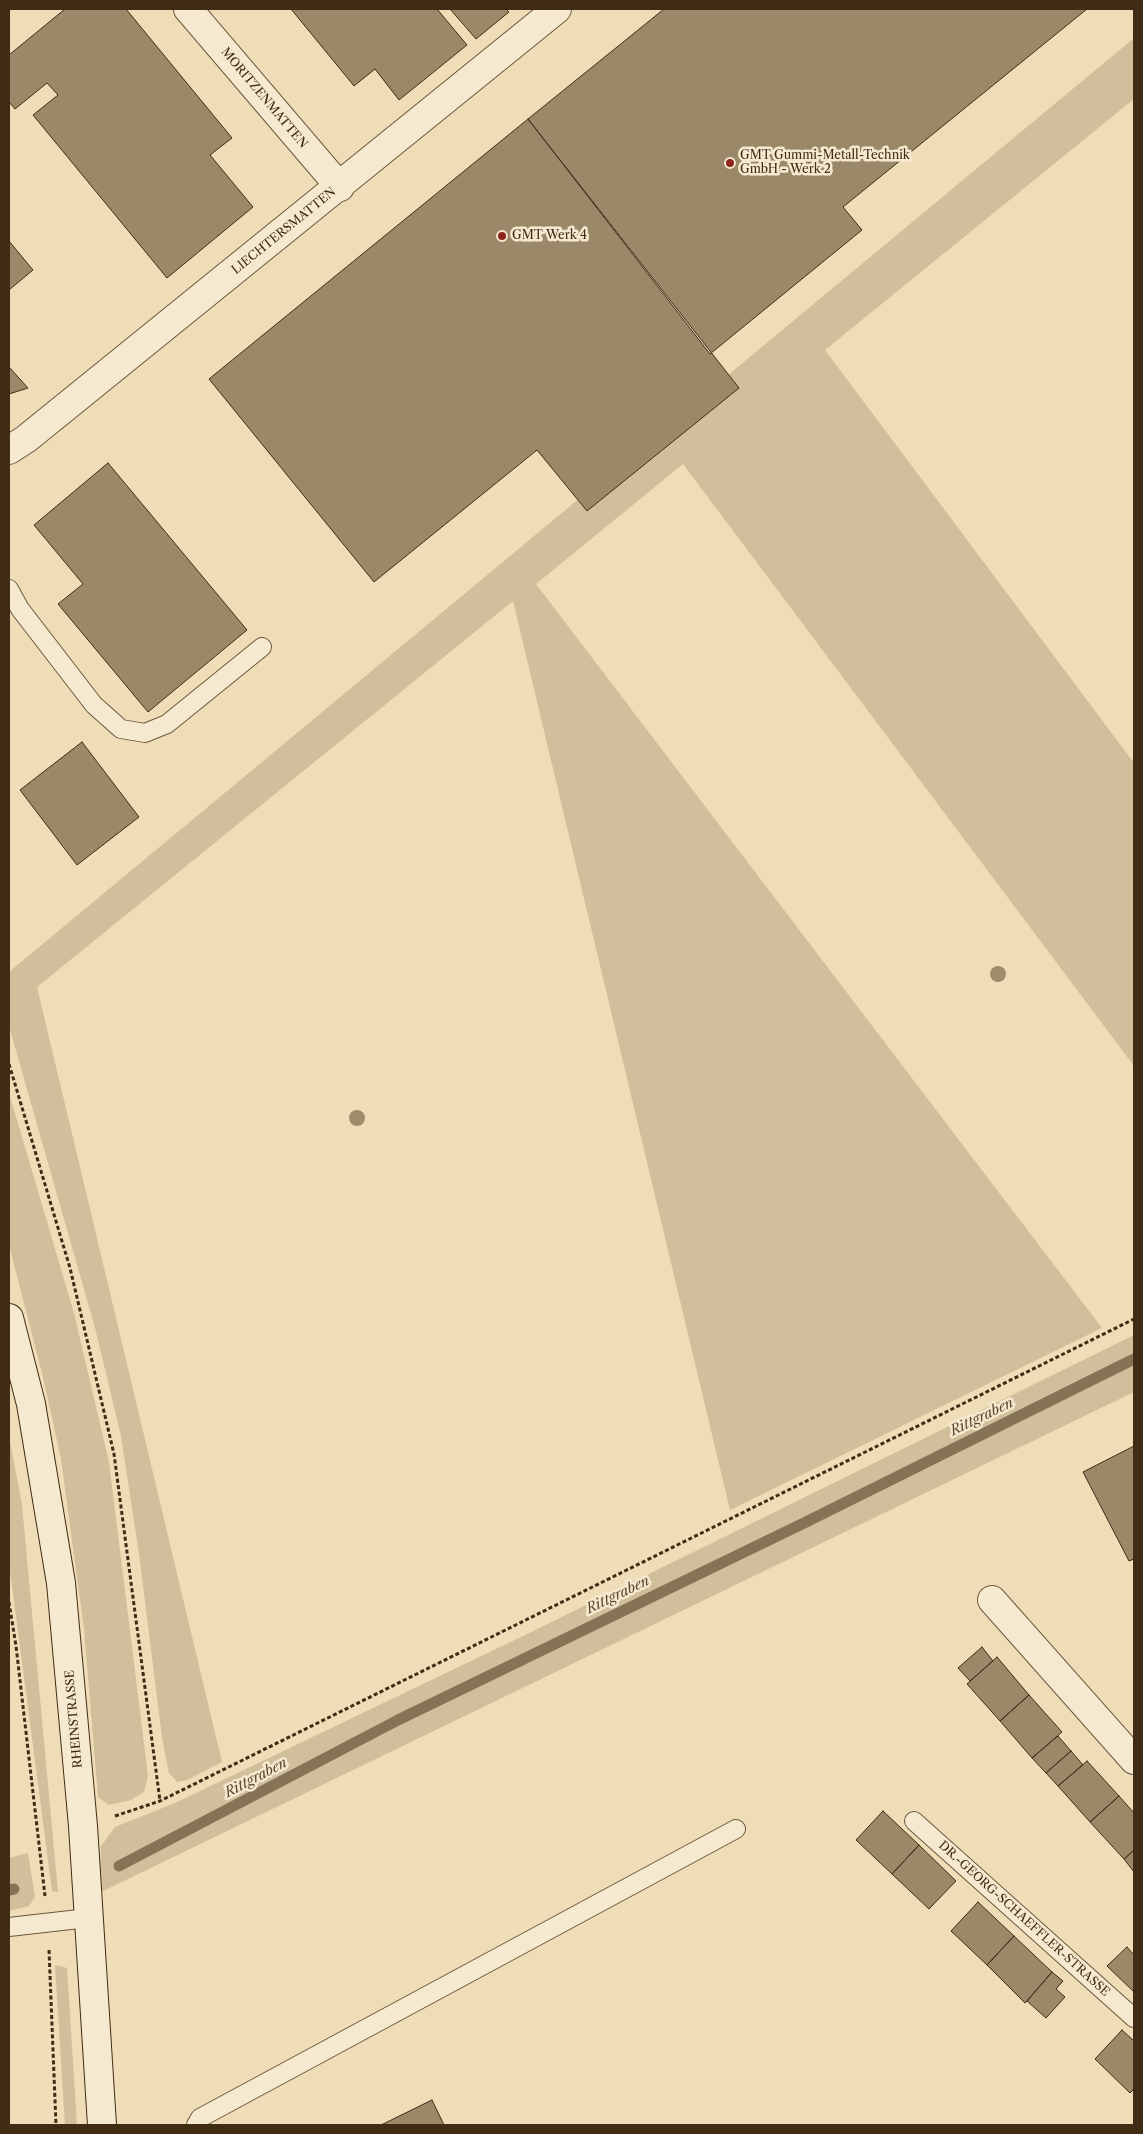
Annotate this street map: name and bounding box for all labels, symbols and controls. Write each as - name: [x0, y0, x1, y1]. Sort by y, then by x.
- street label: MORITZENMATTEN: [218, 45, 310, 151]
- place label: GMT Gummi-Metall-Technik GmbH - Werk 2: [740, 149, 910, 177]
- marker: GMT Gummi-Metall-Technik GmbH - Werk 2: [724, 157, 736, 169]
- street label: LIECHTERSMATTEN: [229, 185, 339, 277]
- place label: GMT Werk 4: [512, 229, 587, 243]
- marker: GMT Werk 4: [496, 230, 508, 242]
- water label: Rittgraben: [948, 1394, 1016, 1440]
- water label: Rittgraben: [584, 1572, 652, 1618]
- street label: RHEINSTRASSE: [63, 1669, 85, 1769]
- water label: Rittgraben: [222, 1755, 290, 1801]
- street label: DR.-GEORG-SCHAEFFLER-STRASSE: [936, 1838, 1112, 2000]

